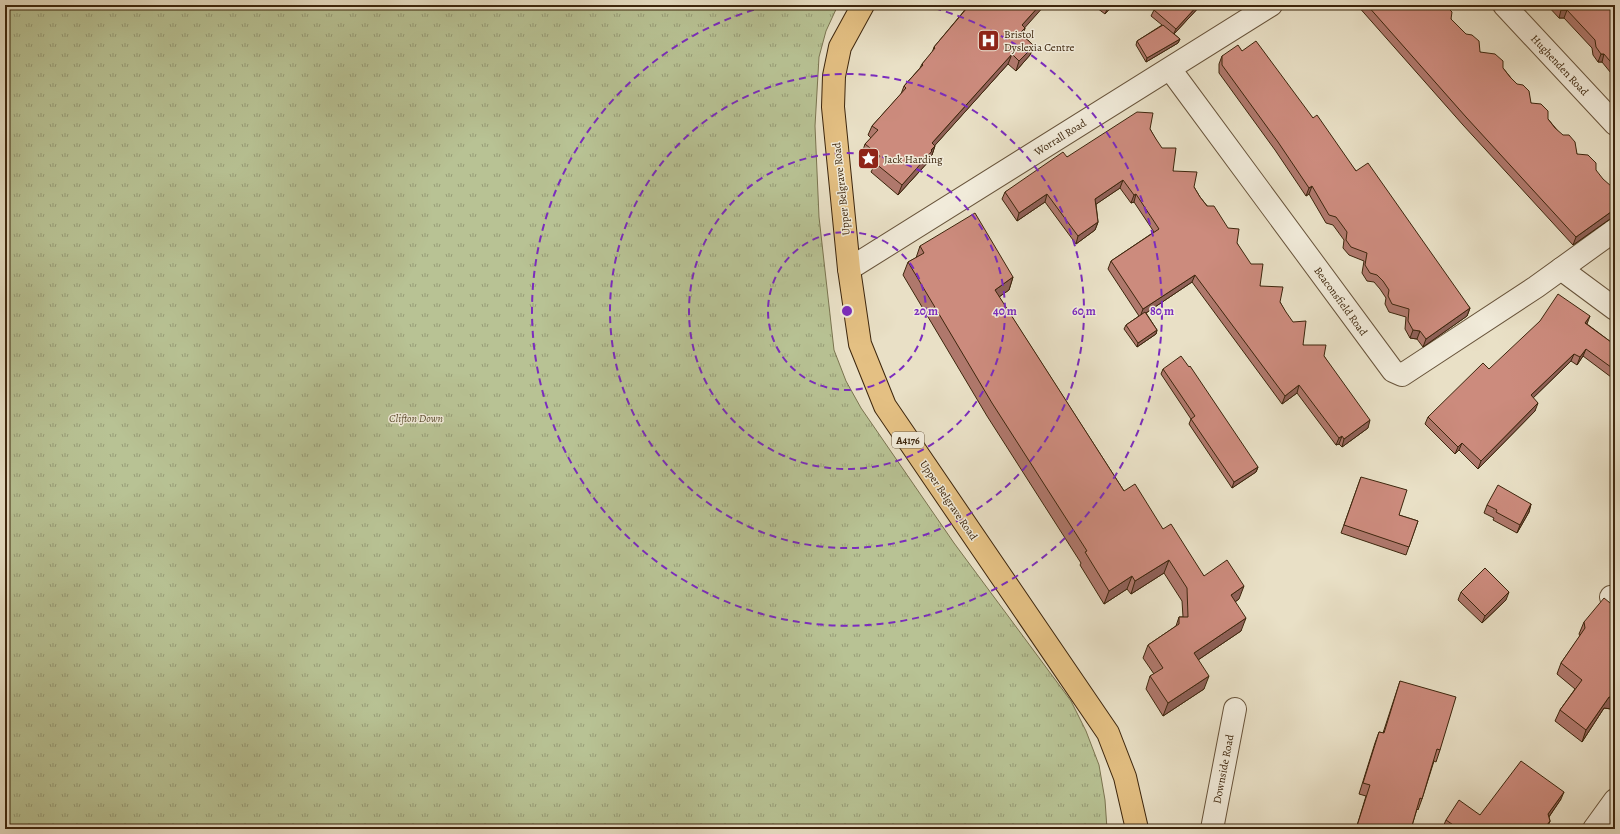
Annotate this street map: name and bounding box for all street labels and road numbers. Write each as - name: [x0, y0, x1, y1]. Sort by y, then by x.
- street label: Hughenden Road: [1527, 32, 1592, 99]
- street label: Worrall Road: [1031, 115, 1089, 160]
- street label: Upper Belgrave Road: [829, 142, 854, 236]
- street label: Beaconsfield Road: [1310, 264, 1371, 339]
- road number: A4176: [892, 432, 924, 448]
- street label: Upper Belgrave Road: [916, 457, 981, 543]
- street label: Downside Road: [1209, 733, 1238, 805]

